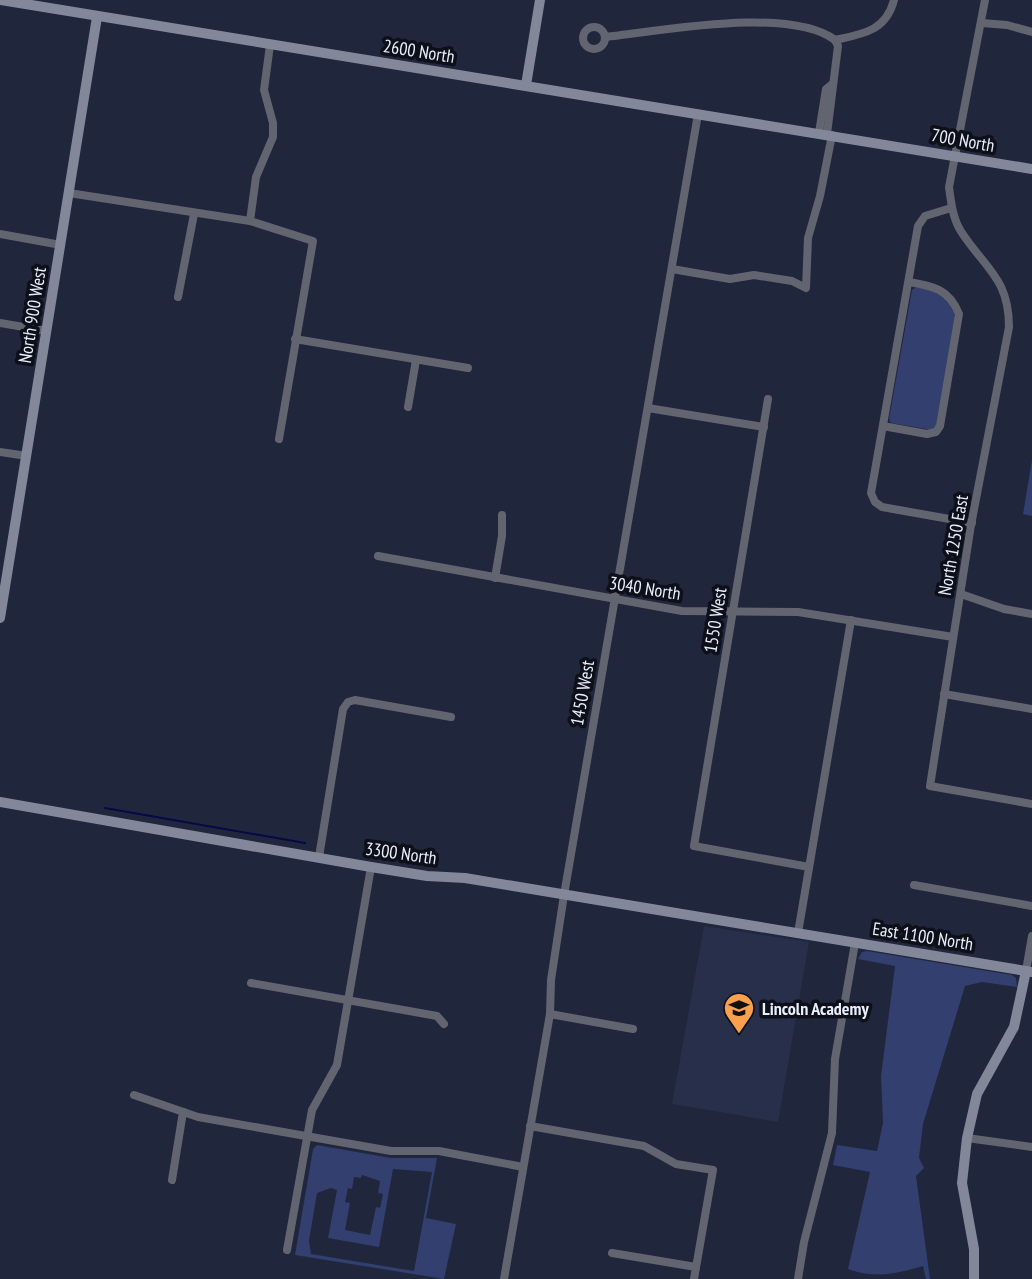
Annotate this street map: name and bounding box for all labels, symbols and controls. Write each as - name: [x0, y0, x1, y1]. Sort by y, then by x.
- street label: 2600 North: [382, 34, 456, 68]
- street label: 700 North: [930, 123, 996, 157]
- street label: North 900 West: [13, 265, 51, 365]
- street label: North 1250 East: [933, 493, 973, 597]
- street label: 3040 North: [608, 571, 682, 605]
- street label: 1550 West: [698, 586, 732, 654]
- street label: 1450 West: [565, 659, 599, 727]
- street label: 3300 North: [364, 837, 438, 869]
- street label: East 1100 North: [871, 917, 975, 955]
- school or university icon: Lincoln Academy: [722, 991, 756, 1035]
- place label: Lincoln Academy: [762, 997, 869, 1020]

